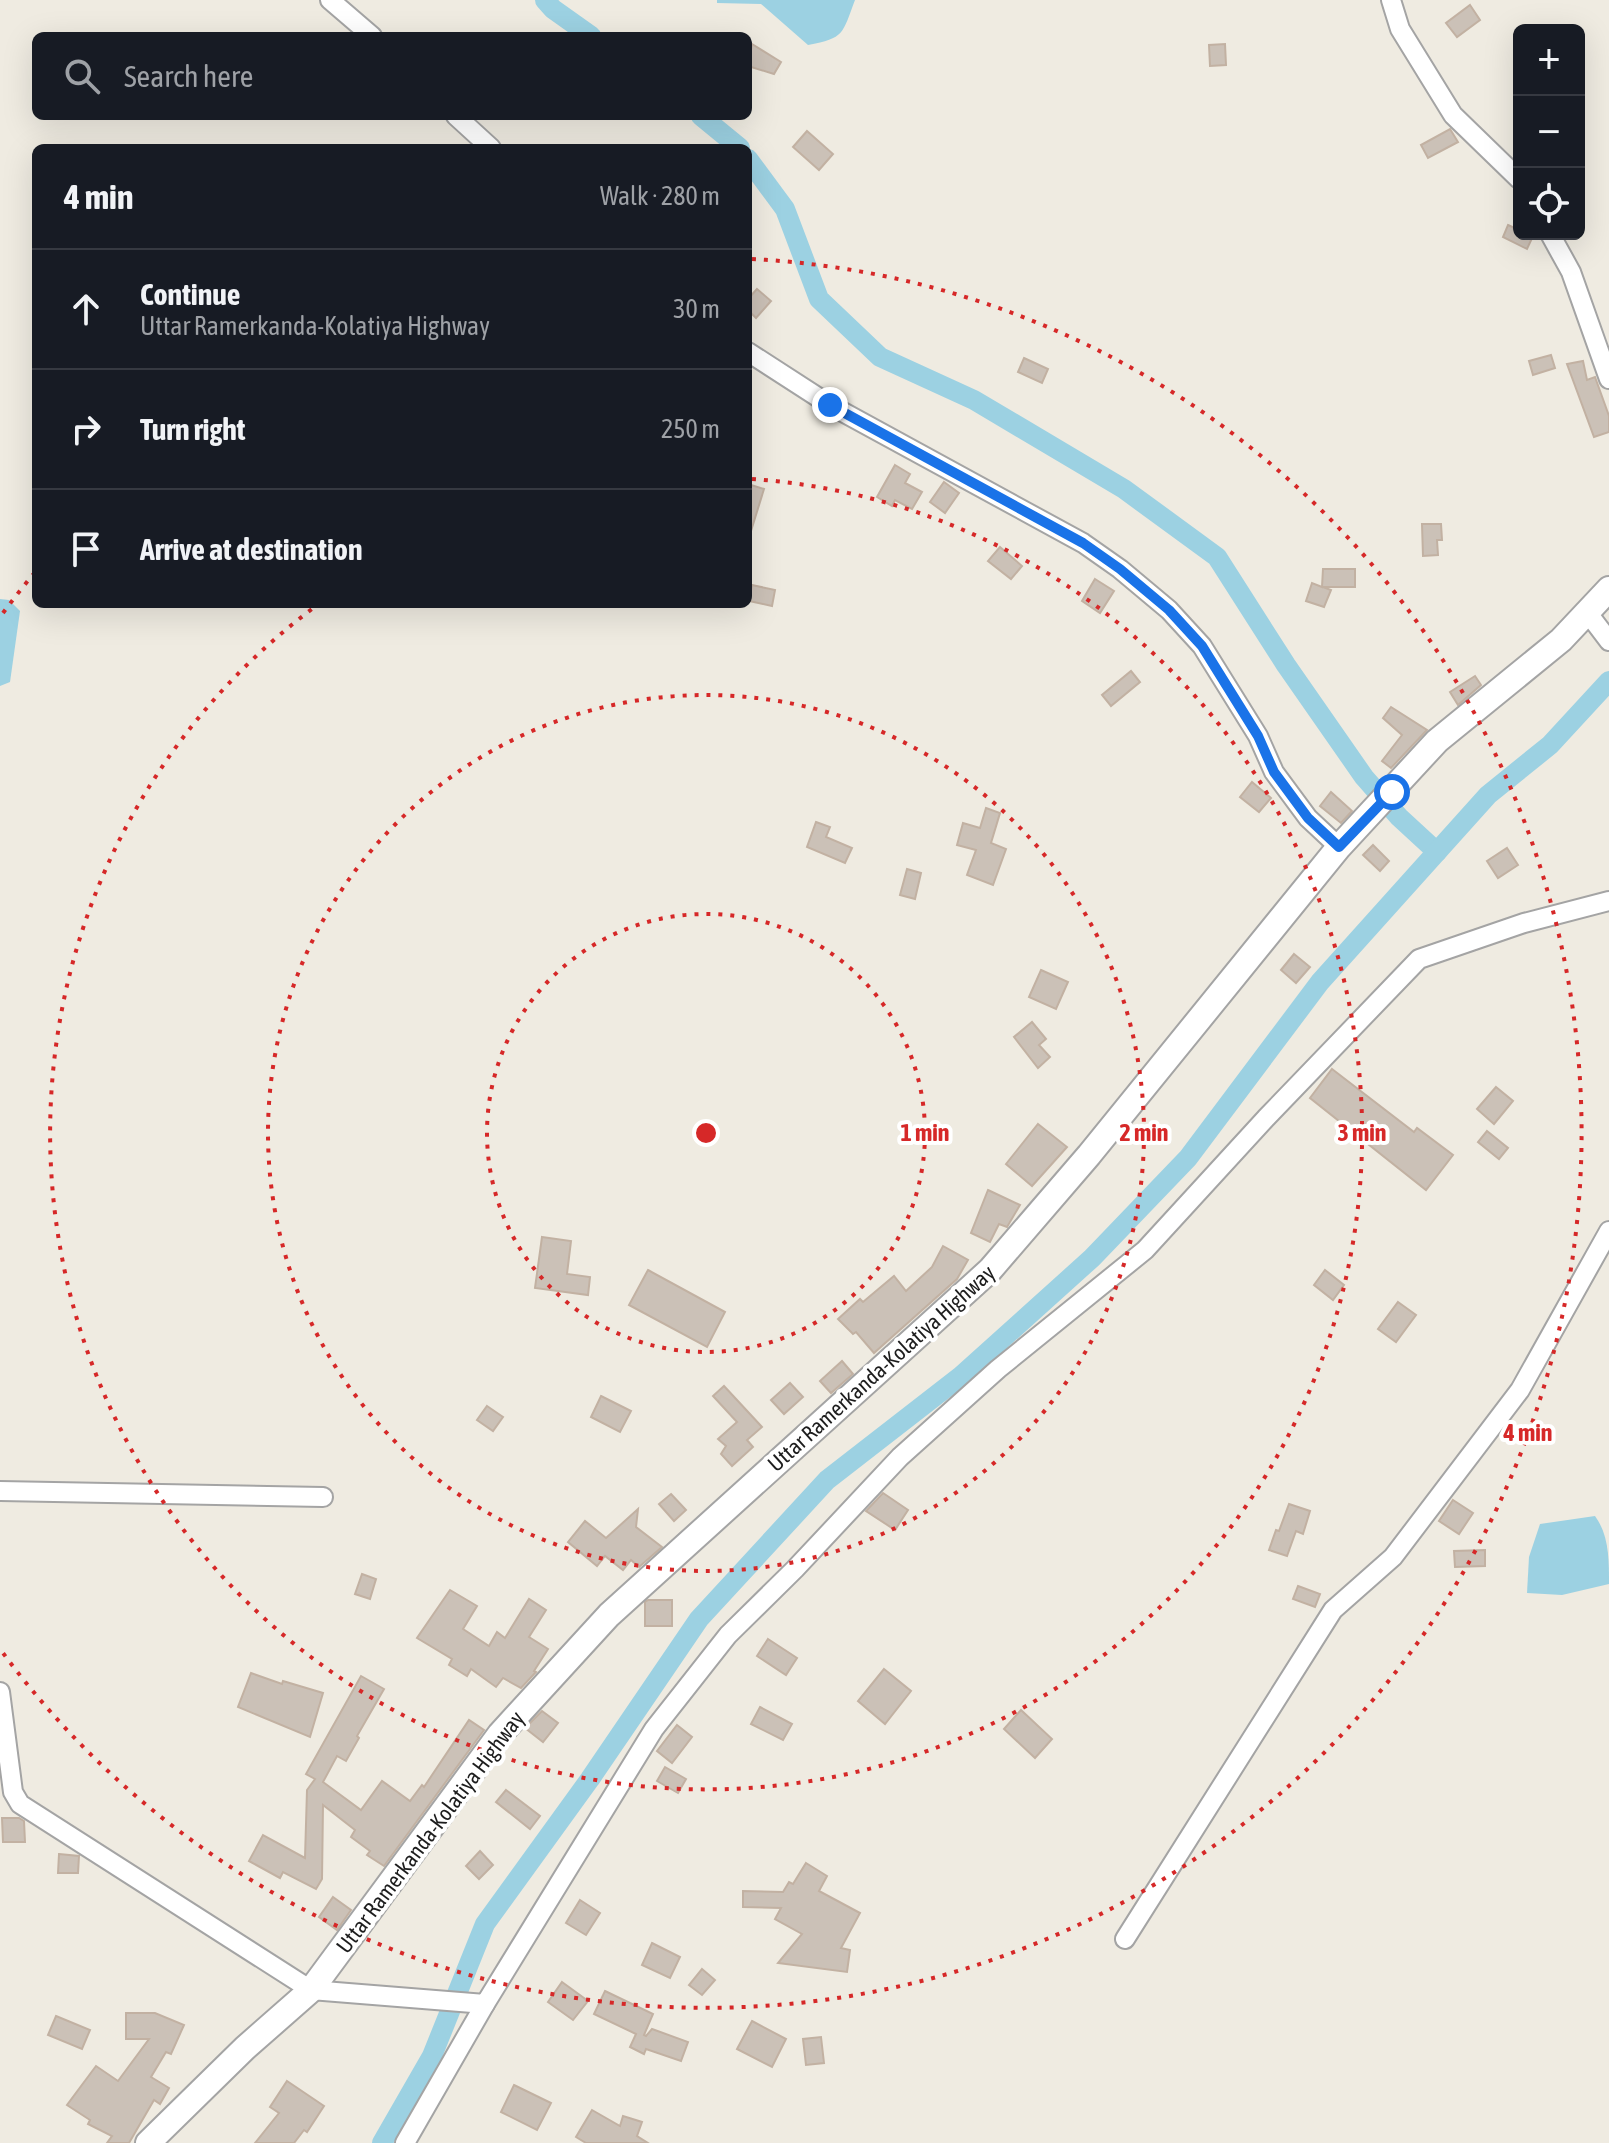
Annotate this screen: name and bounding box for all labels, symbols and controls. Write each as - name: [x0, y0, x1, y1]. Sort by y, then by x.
- map controls: [1513, 24, 1585, 240]
- button: +: [1513, 24, 1585, 96]
- search box: [32, 32, 752, 120]
- icon: search: [60, 54, 104, 98]
- text: Search here: [124, 59, 253, 93]
- button: −: [1513, 96, 1585, 168]
- button: locate: [1513, 168, 1585, 240]
- text: 4 min: [64, 177, 133, 216]
- text: Walk · 280 m: [600, 181, 720, 211]
- text: Continue: [140, 277, 240, 311]
- icon: ahead: [64, 287, 108, 331]
- text: 30 m: [673, 294, 720, 324]
- text: Uttar Ramerkanda-Kolatiya Highway: [140, 311, 490, 341]
- route end: [812, 387, 848, 423]
- icon: right: [64, 407, 108, 451]
- text: Turn right: [140, 412, 246, 446]
- text: 250 m: [661, 414, 720, 444]
- icon: arrive: [64, 527, 108, 571]
- text: Arrive at destination: [140, 532, 362, 566]
- route start: [1374, 774, 1410, 810]
- centre of rings: [692, 1119, 720, 1147]
- text: 1 min: [900, 1119, 950, 1146]
- text: 2 min: [1119, 1119, 1169, 1146]
- text: 3 min: [1337, 1119, 1387, 1146]
- street label: Uttar Ramerkanda-Kolatiya Highway: [762, 1259, 1000, 1477]
- text: 4 min: [1502, 1419, 1553, 1446]
- street label: Uttar Ramerkanda-Kolatiya Highway: [331, 1706, 529, 1958]

